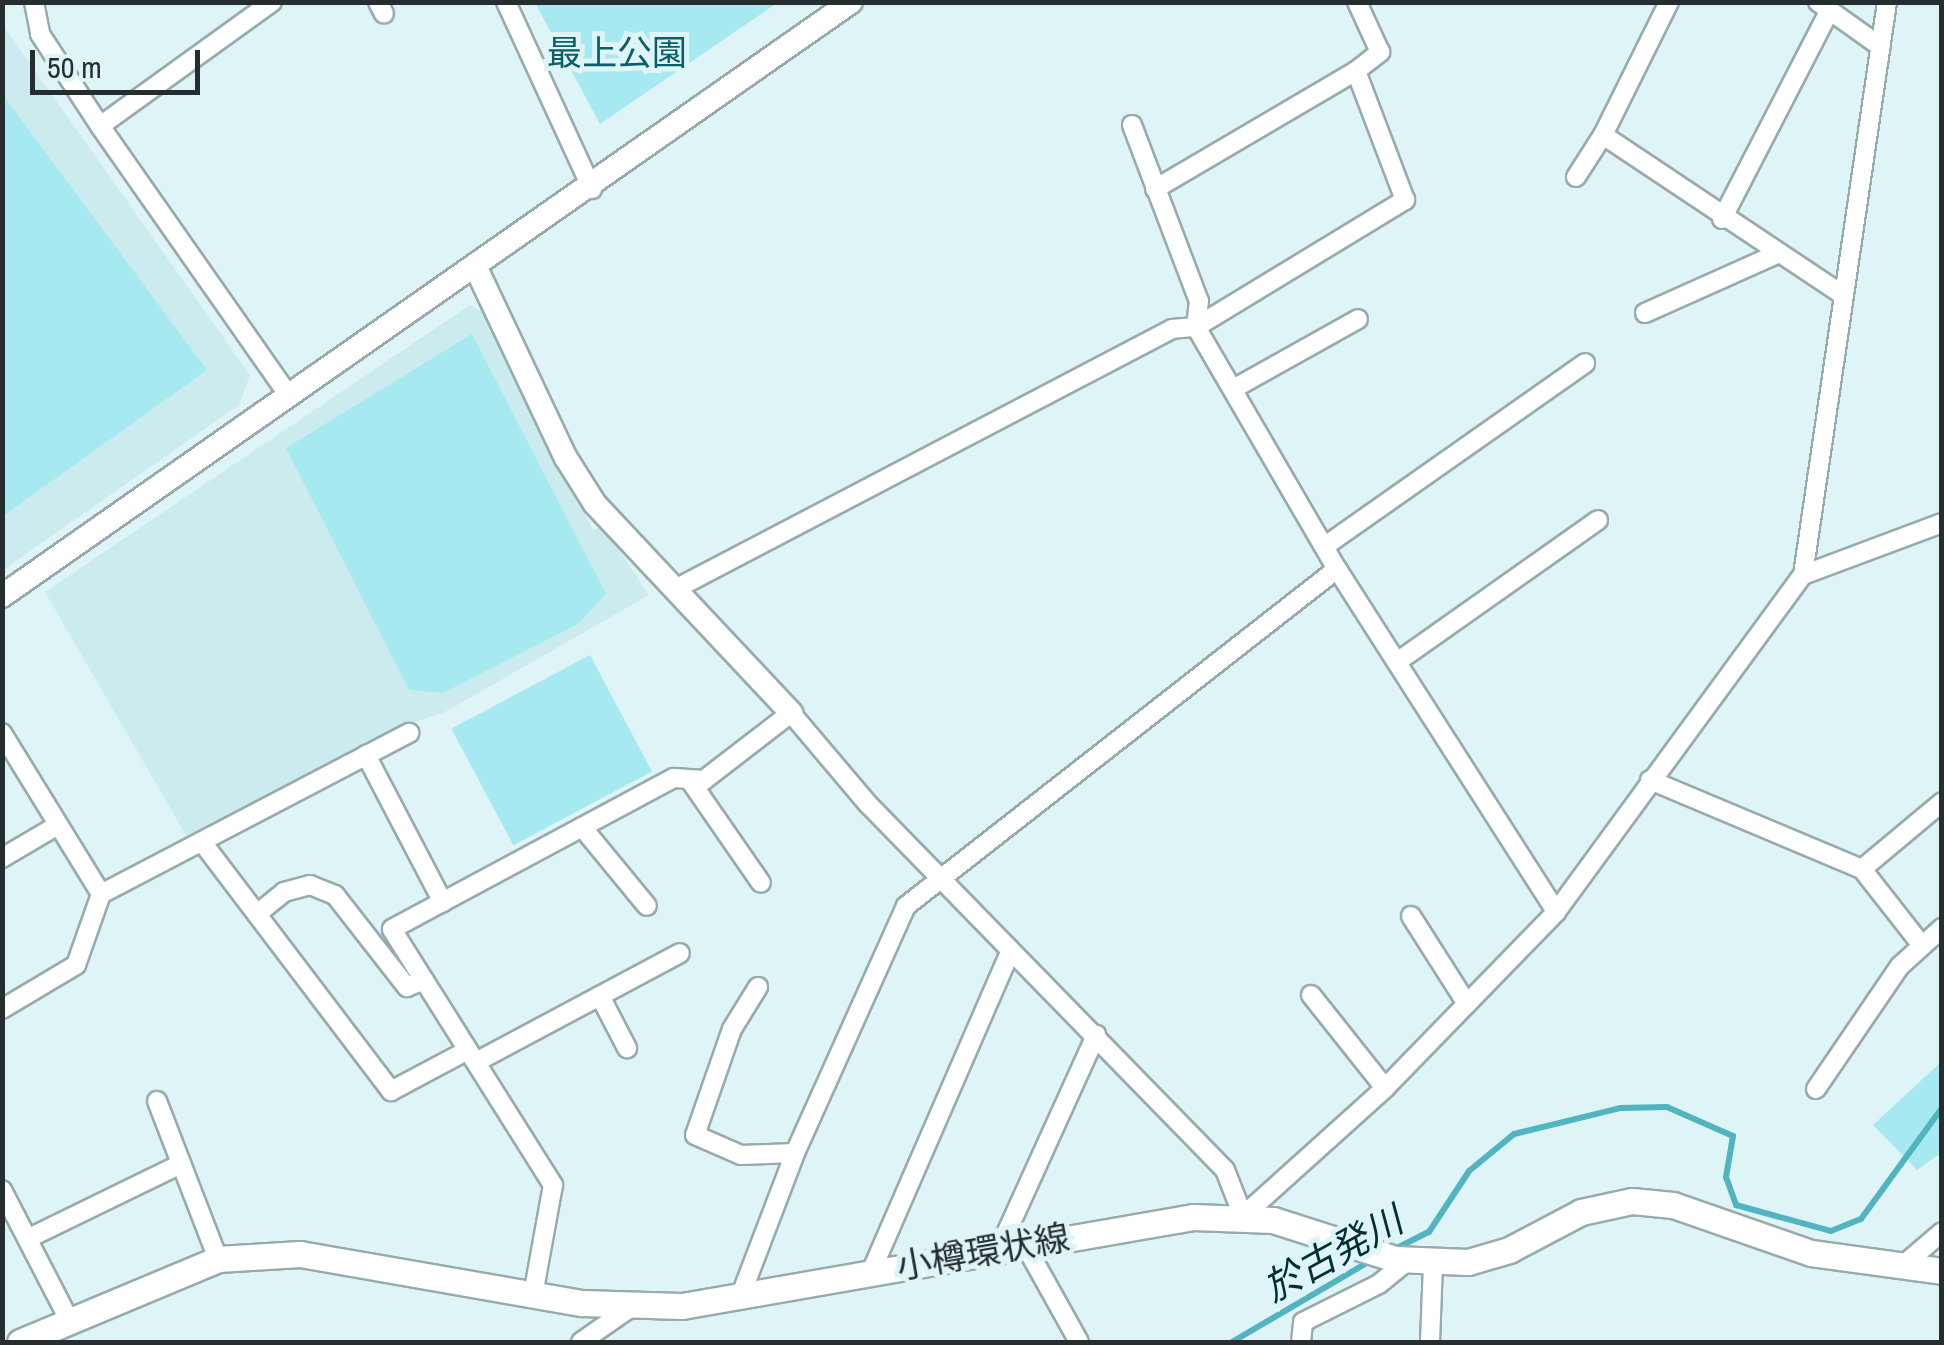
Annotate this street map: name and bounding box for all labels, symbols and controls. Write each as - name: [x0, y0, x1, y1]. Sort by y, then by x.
- scale bar: [35, 30, 205, 92]
- park label: 最上公園: [547, 32, 687, 74]
- text: 50 m: [47, 47, 102, 87]
- water label: 於古発川: [1255, 1197, 1411, 1311]
- street label: 小樽環状線: [893, 1216, 1073, 1288]

